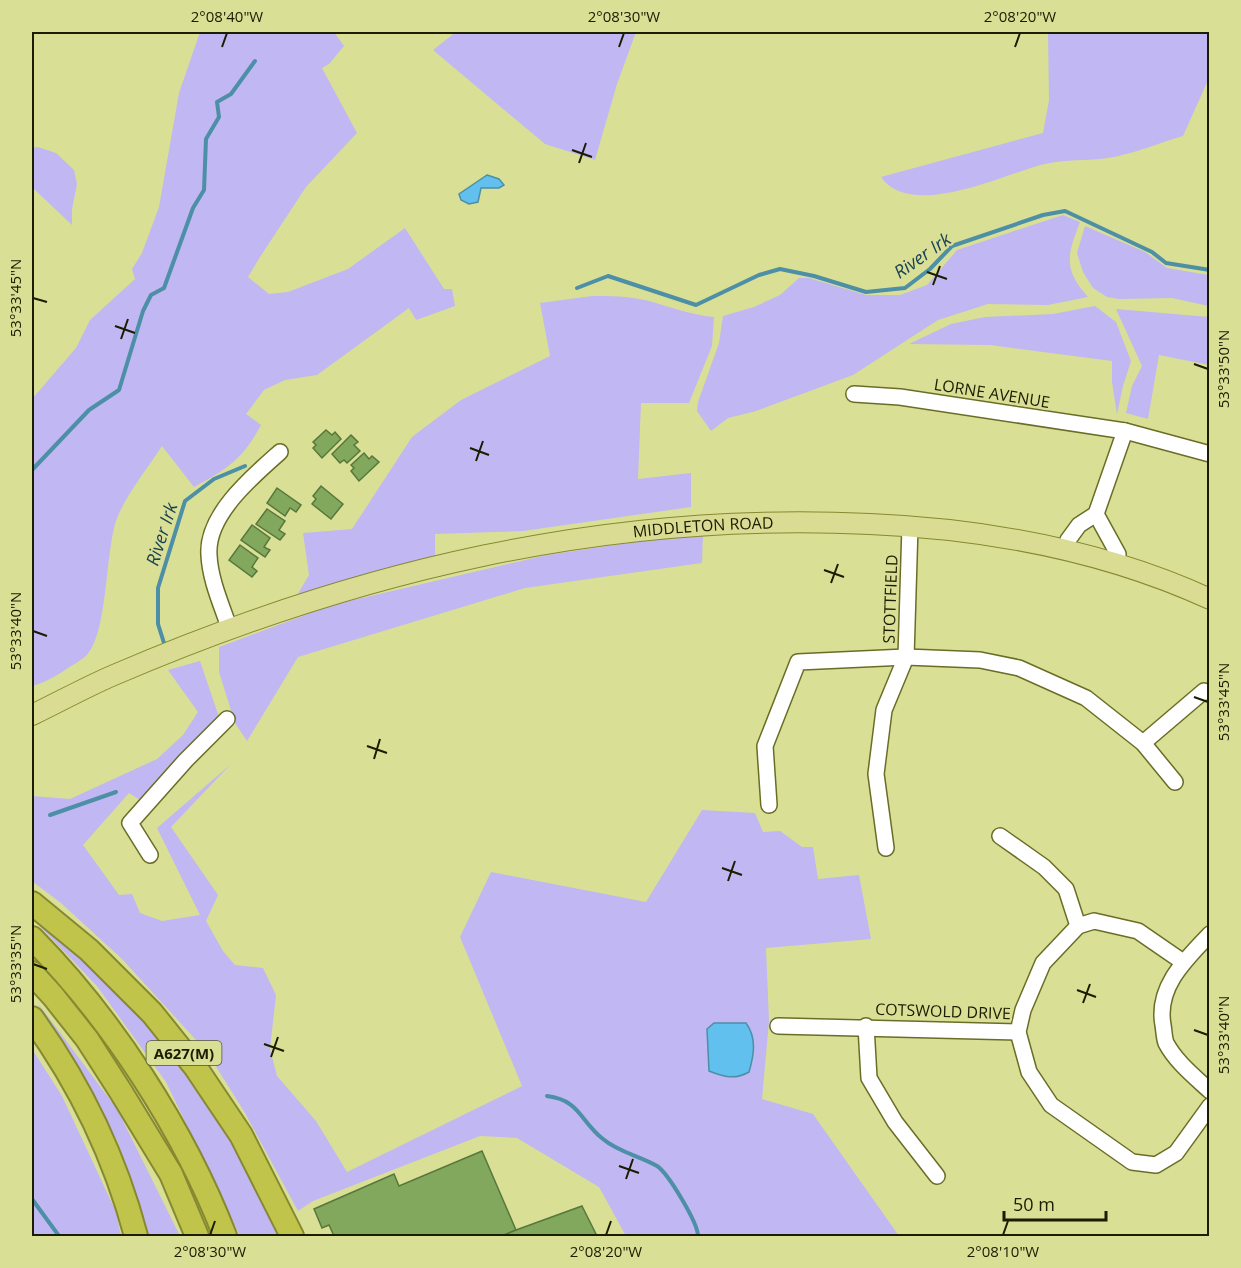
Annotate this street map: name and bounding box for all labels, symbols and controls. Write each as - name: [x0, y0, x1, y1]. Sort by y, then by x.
- text: 2°08'40"W: [191, 6, 263, 26]
- text: 2°08'30"W: [588, 6, 660, 26]
- text: 2°08'20"W: [984, 6, 1056, 26]
- water label: River Irk: [889, 226, 956, 283]
- text: 53°33'45"N: [5, 259, 25, 337]
- text: 53°33'50"N: [1213, 330, 1233, 408]
- street label: LORNE AVENUE: [933, 373, 1051, 413]
- water label: River Irk: [140, 498, 183, 568]
- street label: MIDDLETON ROAD: [632, 511, 774, 542]
- street label: STOTTFIELD: [877, 554, 903, 644]
- text: 53°33'40"N: [5, 592, 25, 670]
- text: 53°33'45"N: [1213, 663, 1233, 741]
- text: 53°33'35"N: [5, 925, 25, 1003]
- text: 53°33'40"N: [1213, 996, 1233, 1074]
- street label: COTSWOLD DRIVE: [875, 998, 1011, 1024]
- road number: A627(M): [146, 1041, 222, 1065]
- scale bar: [1004, 1184, 1106, 1222]
- text: 50 m: [1013, 1192, 1055, 1216]
- text: 2°08'30"W: [174, 1241, 246, 1261]
- text: 2°08'20"W: [570, 1241, 642, 1261]
- text: 2°08'10"W: [967, 1241, 1039, 1261]

